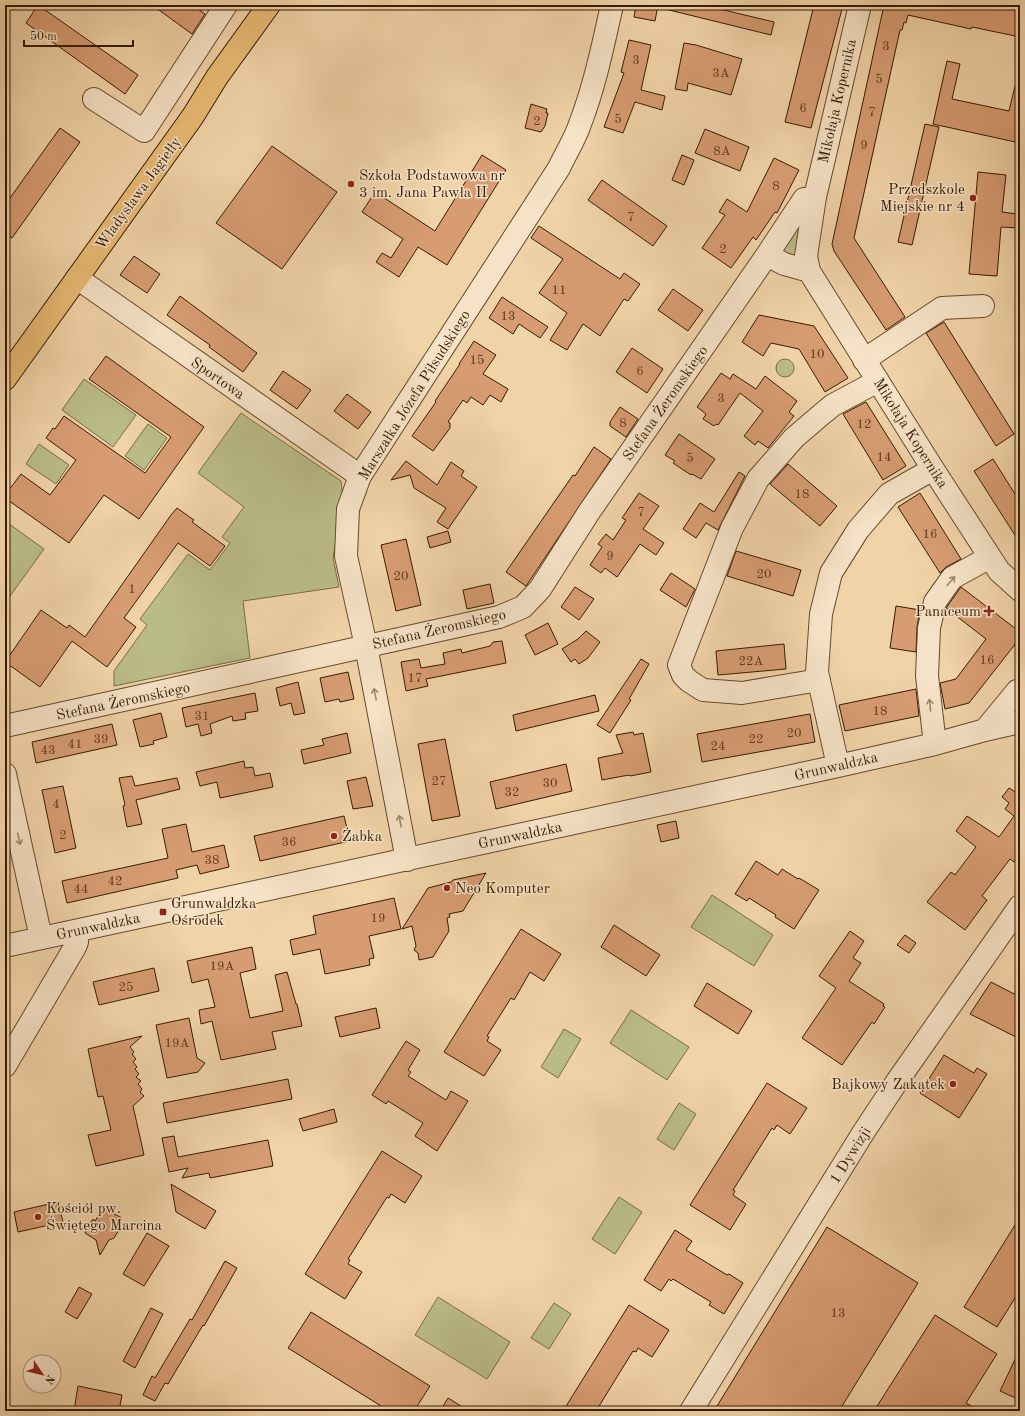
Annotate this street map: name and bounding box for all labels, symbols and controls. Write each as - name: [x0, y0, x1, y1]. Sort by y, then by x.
- scale bar: [24, 22, 133, 48]
- text: 50 m: [30, 30, 57, 43]
- street label: Mikołaja Kopernika: [817, 37, 860, 165]
- house number: 3: [882, 40, 890, 53]
- house number: 3: [632, 54, 640, 67]
- house number: 3A: [712, 67, 730, 80]
- house number: 5: [875, 73, 883, 86]
- house number: 6: [799, 102, 807, 115]
- house number: 7: [868, 106, 876, 119]
- house number: 5: [614, 113, 622, 126]
- house number: 2: [533, 115, 541, 128]
- street label: Władysława Jagiełły: [94, 135, 185, 253]
- house number: 9: [860, 139, 868, 152]
- house number: 8A: [713, 145, 731, 158]
- place label: Szkoła Podstawowa nr 3 im. Jana Pawła II: [359, 169, 505, 201]
- marker: Szkoła Podstawowa nr 3 im. Jana Pawła II: [346, 179, 356, 189]
- house number: 8: [772, 180, 780, 193]
- place label: Przedszkole Miejskie nr 4: [880, 183, 965, 215]
- marker: Przedszkole Miejskie nr 4: [968, 193, 978, 203]
- house number: 7: [627, 211, 635, 224]
- house number: 2: [719, 243, 727, 256]
- house number: 11: [551, 284, 567, 297]
- street label: Marszałka Józefa Piłsudskiego: [357, 308, 474, 483]
- house number: 13: [500, 310, 516, 323]
- street label: Stefana Żeromskiego: [618, 342, 712, 464]
- house number: 10: [809, 348, 825, 361]
- house number: 15: [469, 354, 485, 367]
- street label: Sportowa: [188, 355, 247, 403]
- house number: 6: [636, 365, 644, 378]
- street label: Mikołaja Kopernika: [870, 376, 950, 492]
- house number: 3: [717, 392, 725, 405]
- house number: 8: [619, 417, 627, 430]
- house number: 12: [856, 418, 872, 431]
- house number: 14: [876, 451, 892, 464]
- house number: 5: [686, 452, 694, 465]
- house number: 18: [794, 488, 810, 501]
- house number: 7: [637, 506, 645, 519]
- house number: 16: [922, 528, 938, 541]
- house number: 9: [606, 550, 614, 563]
- house number: 20: [756, 568, 772, 581]
- house number: 20: [393, 570, 409, 583]
- one-way arrow: [946, 576, 955, 586]
- house number: 1: [128, 583, 136, 596]
- street label: Stefana Żeromskiego: [370, 605, 508, 653]
- place label: Panaceum: [915, 605, 981, 620]
- marker: Panaceum: [984, 606, 994, 616]
- house number: 16: [979, 654, 995, 667]
- house number: 22A: [738, 655, 764, 668]
- house number: 17: [407, 672, 423, 685]
- street label: Stefana Żeromskiego: [54, 678, 192, 724]
- one-way arrow: [371, 687, 379, 700]
- one-way arrow: [927, 699, 934, 712]
- house number: 18: [872, 705, 888, 718]
- house number: 31: [194, 710, 210, 723]
- house number: 20: [786, 727, 802, 740]
- house number: 39: [93, 733, 109, 746]
- house number: 22: [748, 733, 764, 746]
- house number: 41: [67, 738, 83, 751]
- house number: 24: [710, 740, 726, 753]
- house number: 43: [40, 744, 56, 757]
- street label: Grunwaldzka: [793, 750, 880, 784]
- house number: 27: [431, 775, 447, 788]
- house number: 30: [542, 777, 558, 790]
- house number: 32: [504, 786, 520, 799]
- house number: 4: [52, 798, 60, 811]
- one-way arrow: [395, 815, 403, 828]
- street label: Grunwaldzka: [477, 820, 564, 853]
- place label: Żabka: [342, 827, 383, 845]
- house number: 2: [59, 829, 67, 842]
- marker: Żabka: [329, 831, 339, 841]
- one-way arrow: [16, 833, 24, 846]
- house number: 36: [281, 836, 297, 849]
- house number: 38: [204, 854, 220, 867]
- house number: 42: [107, 875, 123, 888]
- place label: Neo Komputer: [455, 882, 550, 897]
- house number: 44: [73, 883, 89, 896]
- marker: Neo Komputer: [442, 883, 452, 893]
- place label: Grunwaldzka Ośrodek: [171, 897, 257, 929]
- marker: Grunwaldzka Ośrodek: [158, 907, 168, 917]
- street label: Grunwaldzka: [55, 911, 142, 944]
- house number: 19: [370, 912, 386, 925]
- house number: 19A: [209, 960, 235, 973]
- house number: 25: [118, 981, 134, 994]
- house number: 19A: [164, 1037, 190, 1050]
- place label: Bajkowy Zakątek: [831, 1078, 945, 1093]
- marker: Bajkowy Zakątek: [948, 1079, 958, 1089]
- street label: 1 Dywizji: [828, 1125, 875, 1187]
- place label: Kościół pw. Świętego Marcina: [46, 1202, 163, 1234]
- marker: Kościół pw. Świętego Marcina: [33, 1212, 43, 1222]
- house number: 13: [830, 1307, 846, 1320]
- north arrow: [22, 1354, 62, 1394]
- text: N: [42, 1372, 56, 1386]

